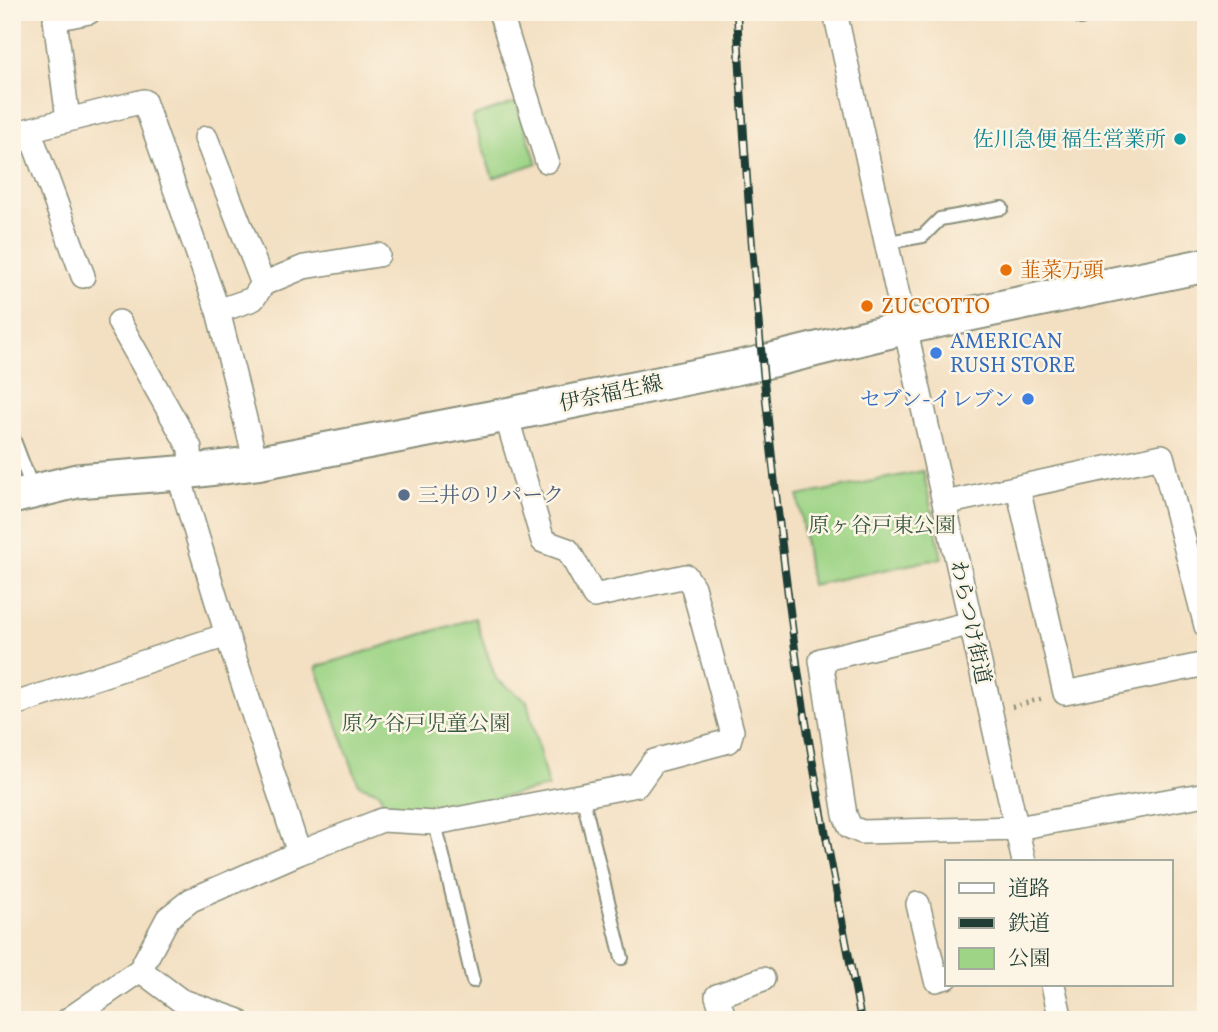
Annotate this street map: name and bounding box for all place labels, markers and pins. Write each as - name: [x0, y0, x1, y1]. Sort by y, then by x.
- place label: 佐川急便 福生営業所: [973, 126, 1166, 155]
- marker: 佐川急便 福生営業所: [1172, 131, 1188, 147]
- place label: 韮菜万頭: [1020, 257, 1104, 286]
- marker: 韮菜万頭: [998, 262, 1014, 278]
- place label: ZUCCOTTO: [881, 293, 990, 322]
- marker: ZUCCOTTO: [859, 298, 875, 314]
- place label: AMERICAN RUSH STORE: [950, 328, 1075, 381]
- marker: AMERICAN RUSH STORE: [928, 345, 944, 361]
- place label: セブン-イレブン: [860, 386, 1014, 415]
- marker: セブン-イレブン: [1020, 391, 1036, 407]
- place label: 三井のリパーク: [418, 482, 564, 511]
- marker: 三井のリパーク: [396, 487, 412, 503]

